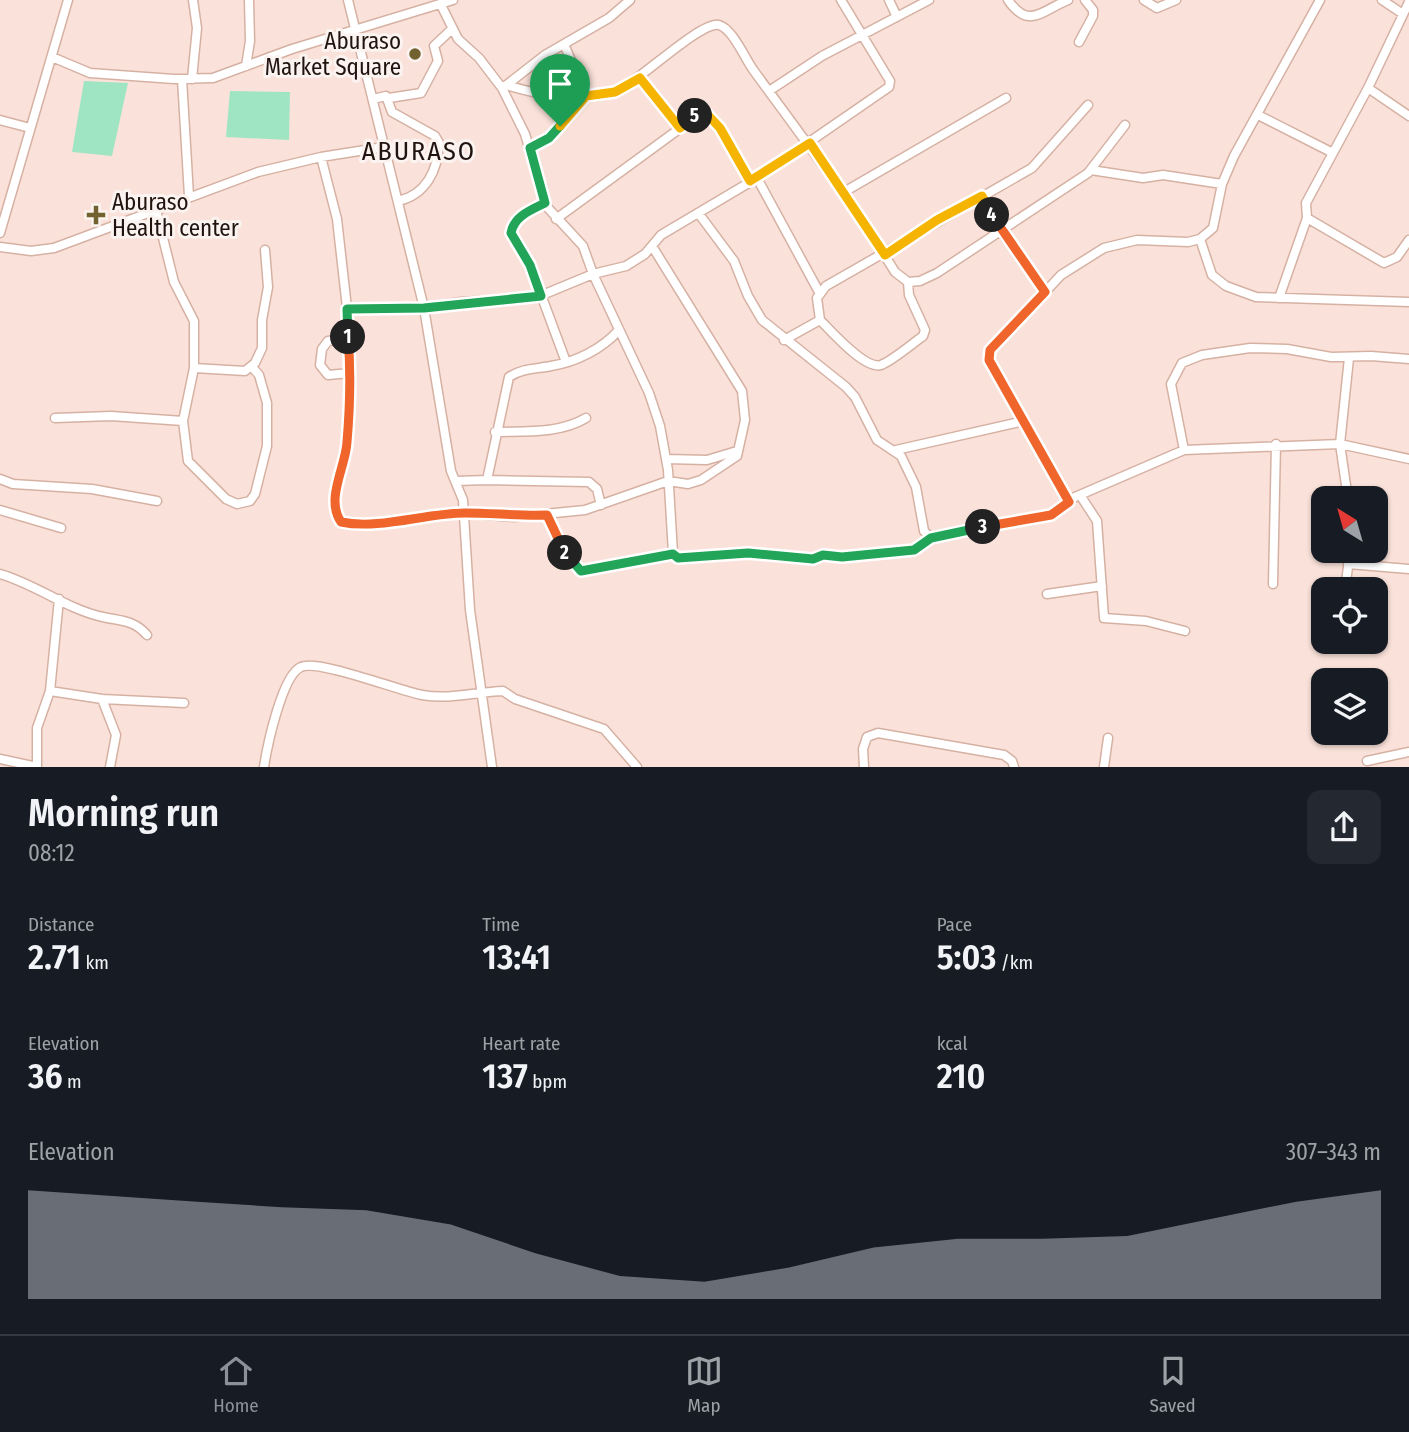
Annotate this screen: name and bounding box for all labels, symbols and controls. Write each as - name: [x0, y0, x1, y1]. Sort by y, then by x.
- place label: Aburaso Market Square: [265, 27, 401, 81]
- marker: Aburaso Market Square: [407, 46, 423, 62]
- pin: [530, 54, 590, 126]
- icon: arrive: [541, 65, 579, 103]
- pin: 5: [678, 99, 712, 134]
- text: 5: [690, 104, 699, 127]
- district label: ABURASO: [362, 136, 476, 167]
- place label: Aburaso Health center: [112, 188, 239, 242]
- pin: 4: [974, 198, 1010, 232]
- text: 4: [987, 203, 996, 226]
- marker: Aburaso Health center: [86, 205, 106, 225]
- pin: 1: [330, 320, 366, 354]
- text: 1: [343, 325, 352, 348]
- north arrow: [1311, 486, 1388, 564]
- map controls: [1311, 486, 1388, 745]
- pin: 3: [965, 510, 1000, 544]
- text: 3: [978, 515, 987, 538]
- pin: 2: [548, 536, 582, 570]
- text: 2: [560, 541, 569, 564]
- button: locate: [1311, 577, 1388, 654]
- button: layers: [1311, 668, 1388, 745]
- text: Morning run: [28, 790, 219, 836]
- button: share: [1307, 790, 1381, 864]
- text: 08:12: [28, 839, 75, 867]
- text: Distance: [28, 913, 95, 936]
- text: Time: [482, 913, 520, 936]
- text: Pace: [937, 913, 972, 936]
- text: 2.71: [28, 936, 81, 978]
- text: 13:41: [482, 936, 551, 978]
- text: 5:03: [937, 936, 996, 978]
- text: km: [81, 951, 109, 974]
- text: /km: [996, 951, 1033, 974]
- text: Elevation: [28, 1032, 100, 1055]
- text: Heart rate: [482, 1032, 560, 1055]
- text: kcal: [937, 1032, 967, 1055]
- text: 36: [28, 1055, 62, 1097]
- text: 137: [482, 1055, 528, 1097]
- text: 210: [937, 1055, 985, 1097]
- text: m: [62, 1070, 82, 1093]
- text: bpm: [528, 1070, 567, 1093]
- text: Elevation: [28, 1138, 115, 1166]
- text: 307–343 m: [1286, 1138, 1381, 1166]
- tab: Home: [213, 1352, 259, 1417]
- tab: Map: [685, 1352, 723, 1417]
- tab: Saved: [1149, 1352, 1196, 1417]

